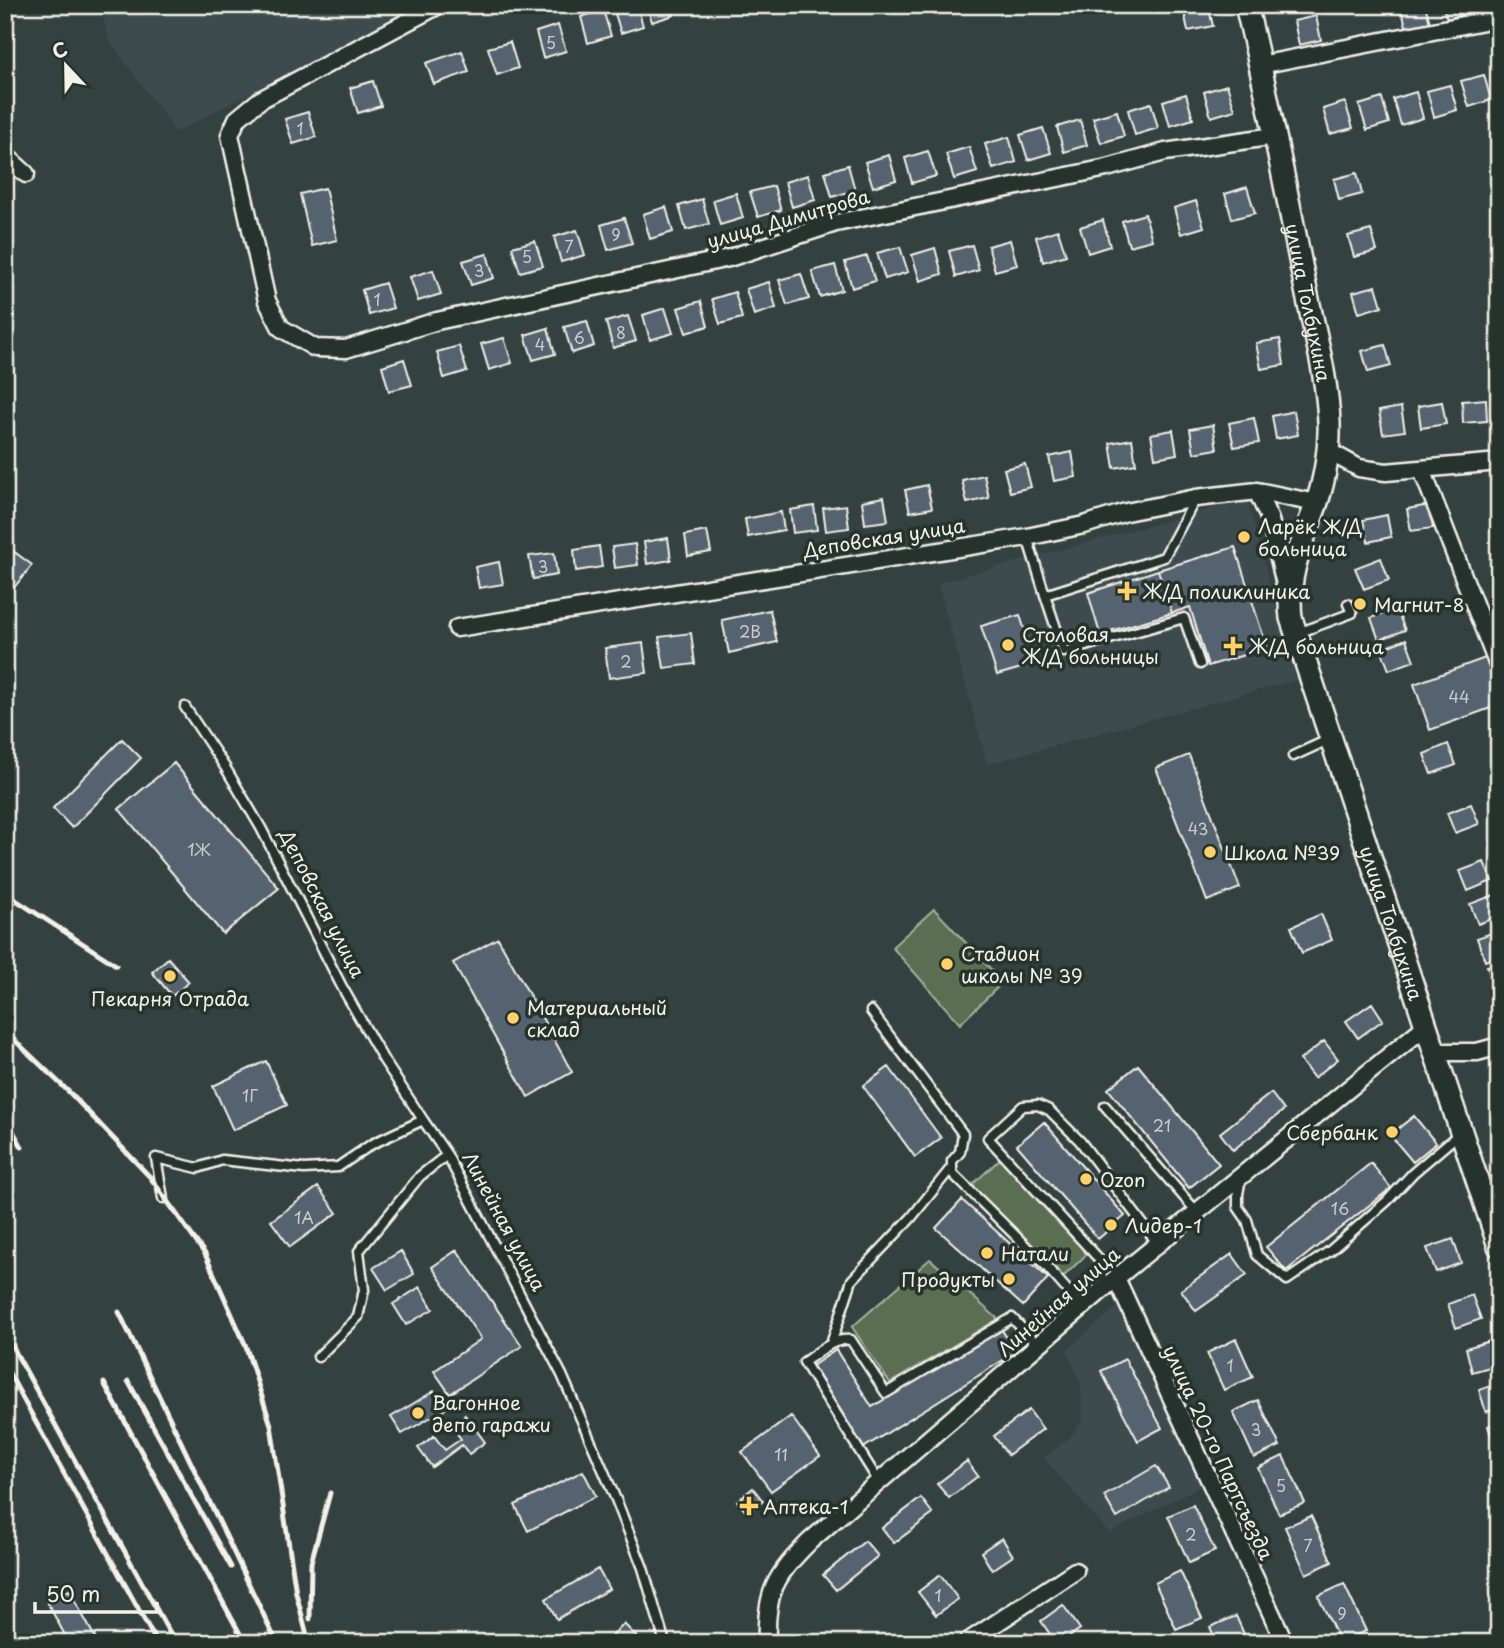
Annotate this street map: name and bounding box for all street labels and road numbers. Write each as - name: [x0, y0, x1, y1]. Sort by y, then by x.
- street label: улица Димитрова: [704, 181, 873, 255]
- street label: улица Толбухина: [1279, 221, 1339, 384]
- street label: Деповская улица: [800, 510, 967, 564]
- street label: Деповская улица: [273, 823, 373, 982]
- street label: улица Толбухина: [1353, 842, 1431, 1004]
- street label: Линейная улица: [456, 1146, 554, 1296]
- street label: Линейная улица: [991, 1240, 1125, 1362]
- street label: улица 20-го Партсъезда: [1159, 1341, 1279, 1563]

